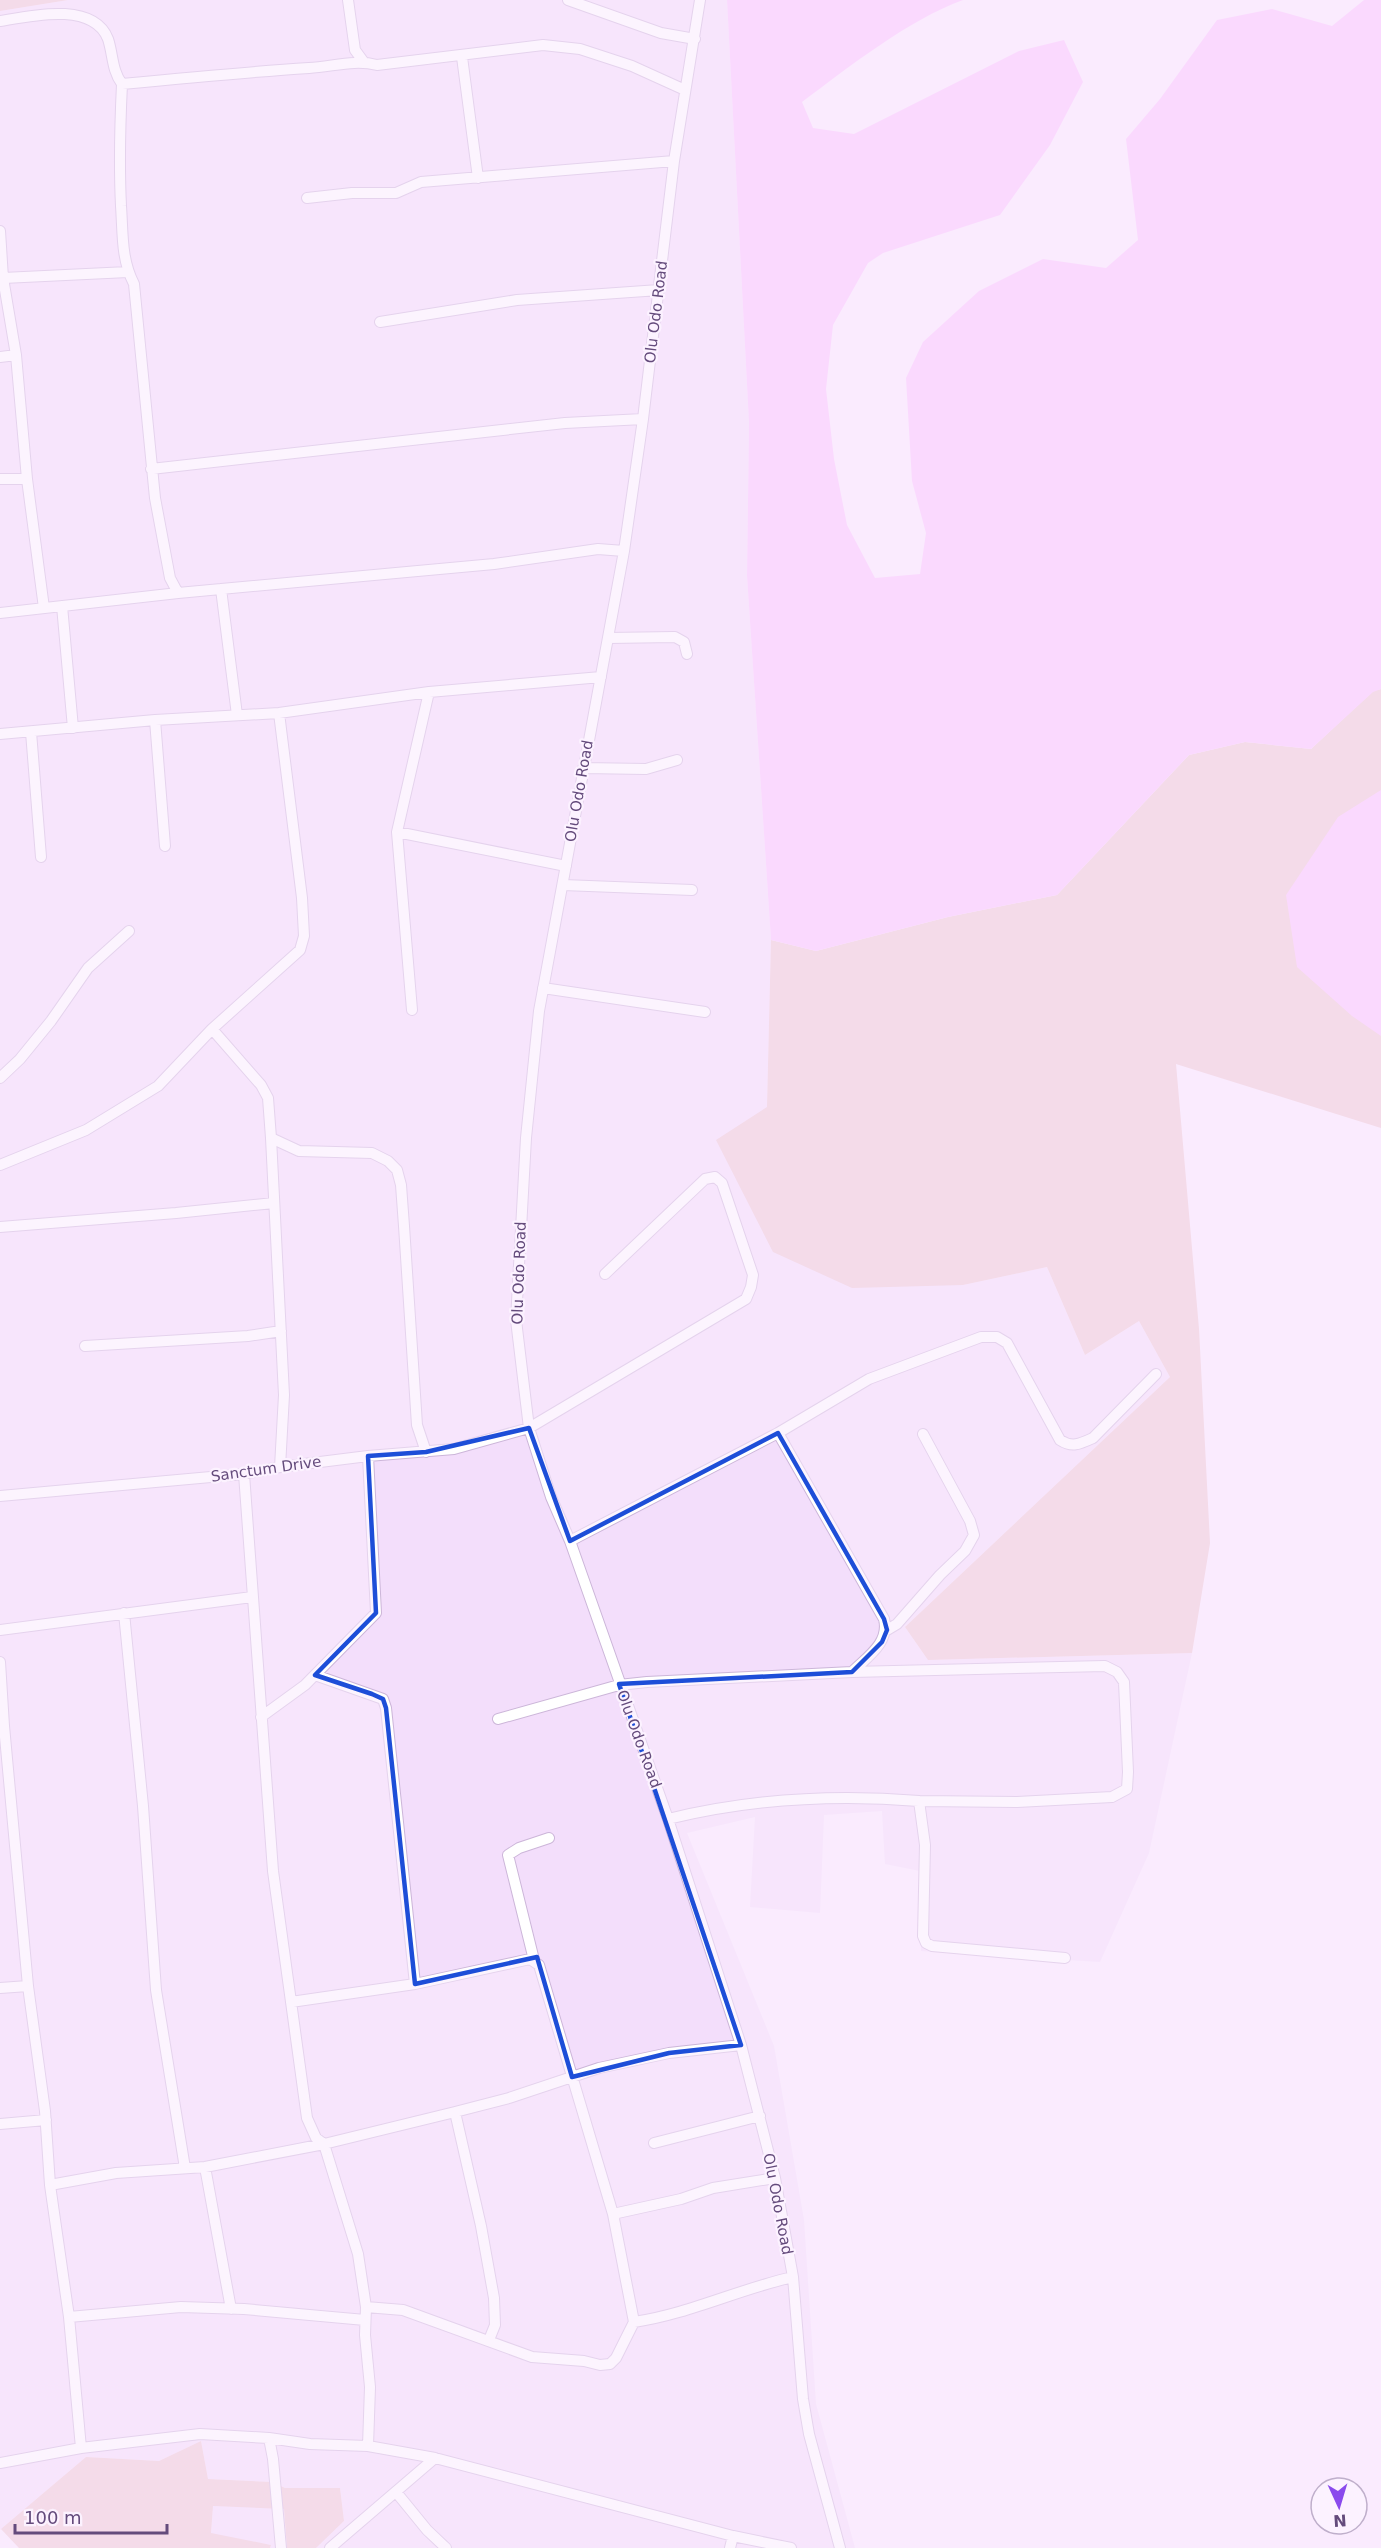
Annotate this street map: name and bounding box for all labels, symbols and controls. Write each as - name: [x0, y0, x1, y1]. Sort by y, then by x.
- street label: Olu Odo Road: [641, 260, 671, 364]
- street label: Olu Odo Road: [561, 739, 597, 843]
- street label: Olu Odo Road: [508, 1221, 530, 1325]
- street label: Sanctum Drive: [210, 1452, 322, 1486]
- street label: Olu Odo Road: [613, 1687, 665, 1791]
- street label: Olu Odo Road: [759, 2152, 797, 2256]
- north arrow: [1309, 2476, 1369, 2536]
- scale bar: [15, 2497, 166, 2535]
- text: 100 m: [24, 2507, 82, 2528]
- text: N: [1333, 2511, 1347, 2530]

